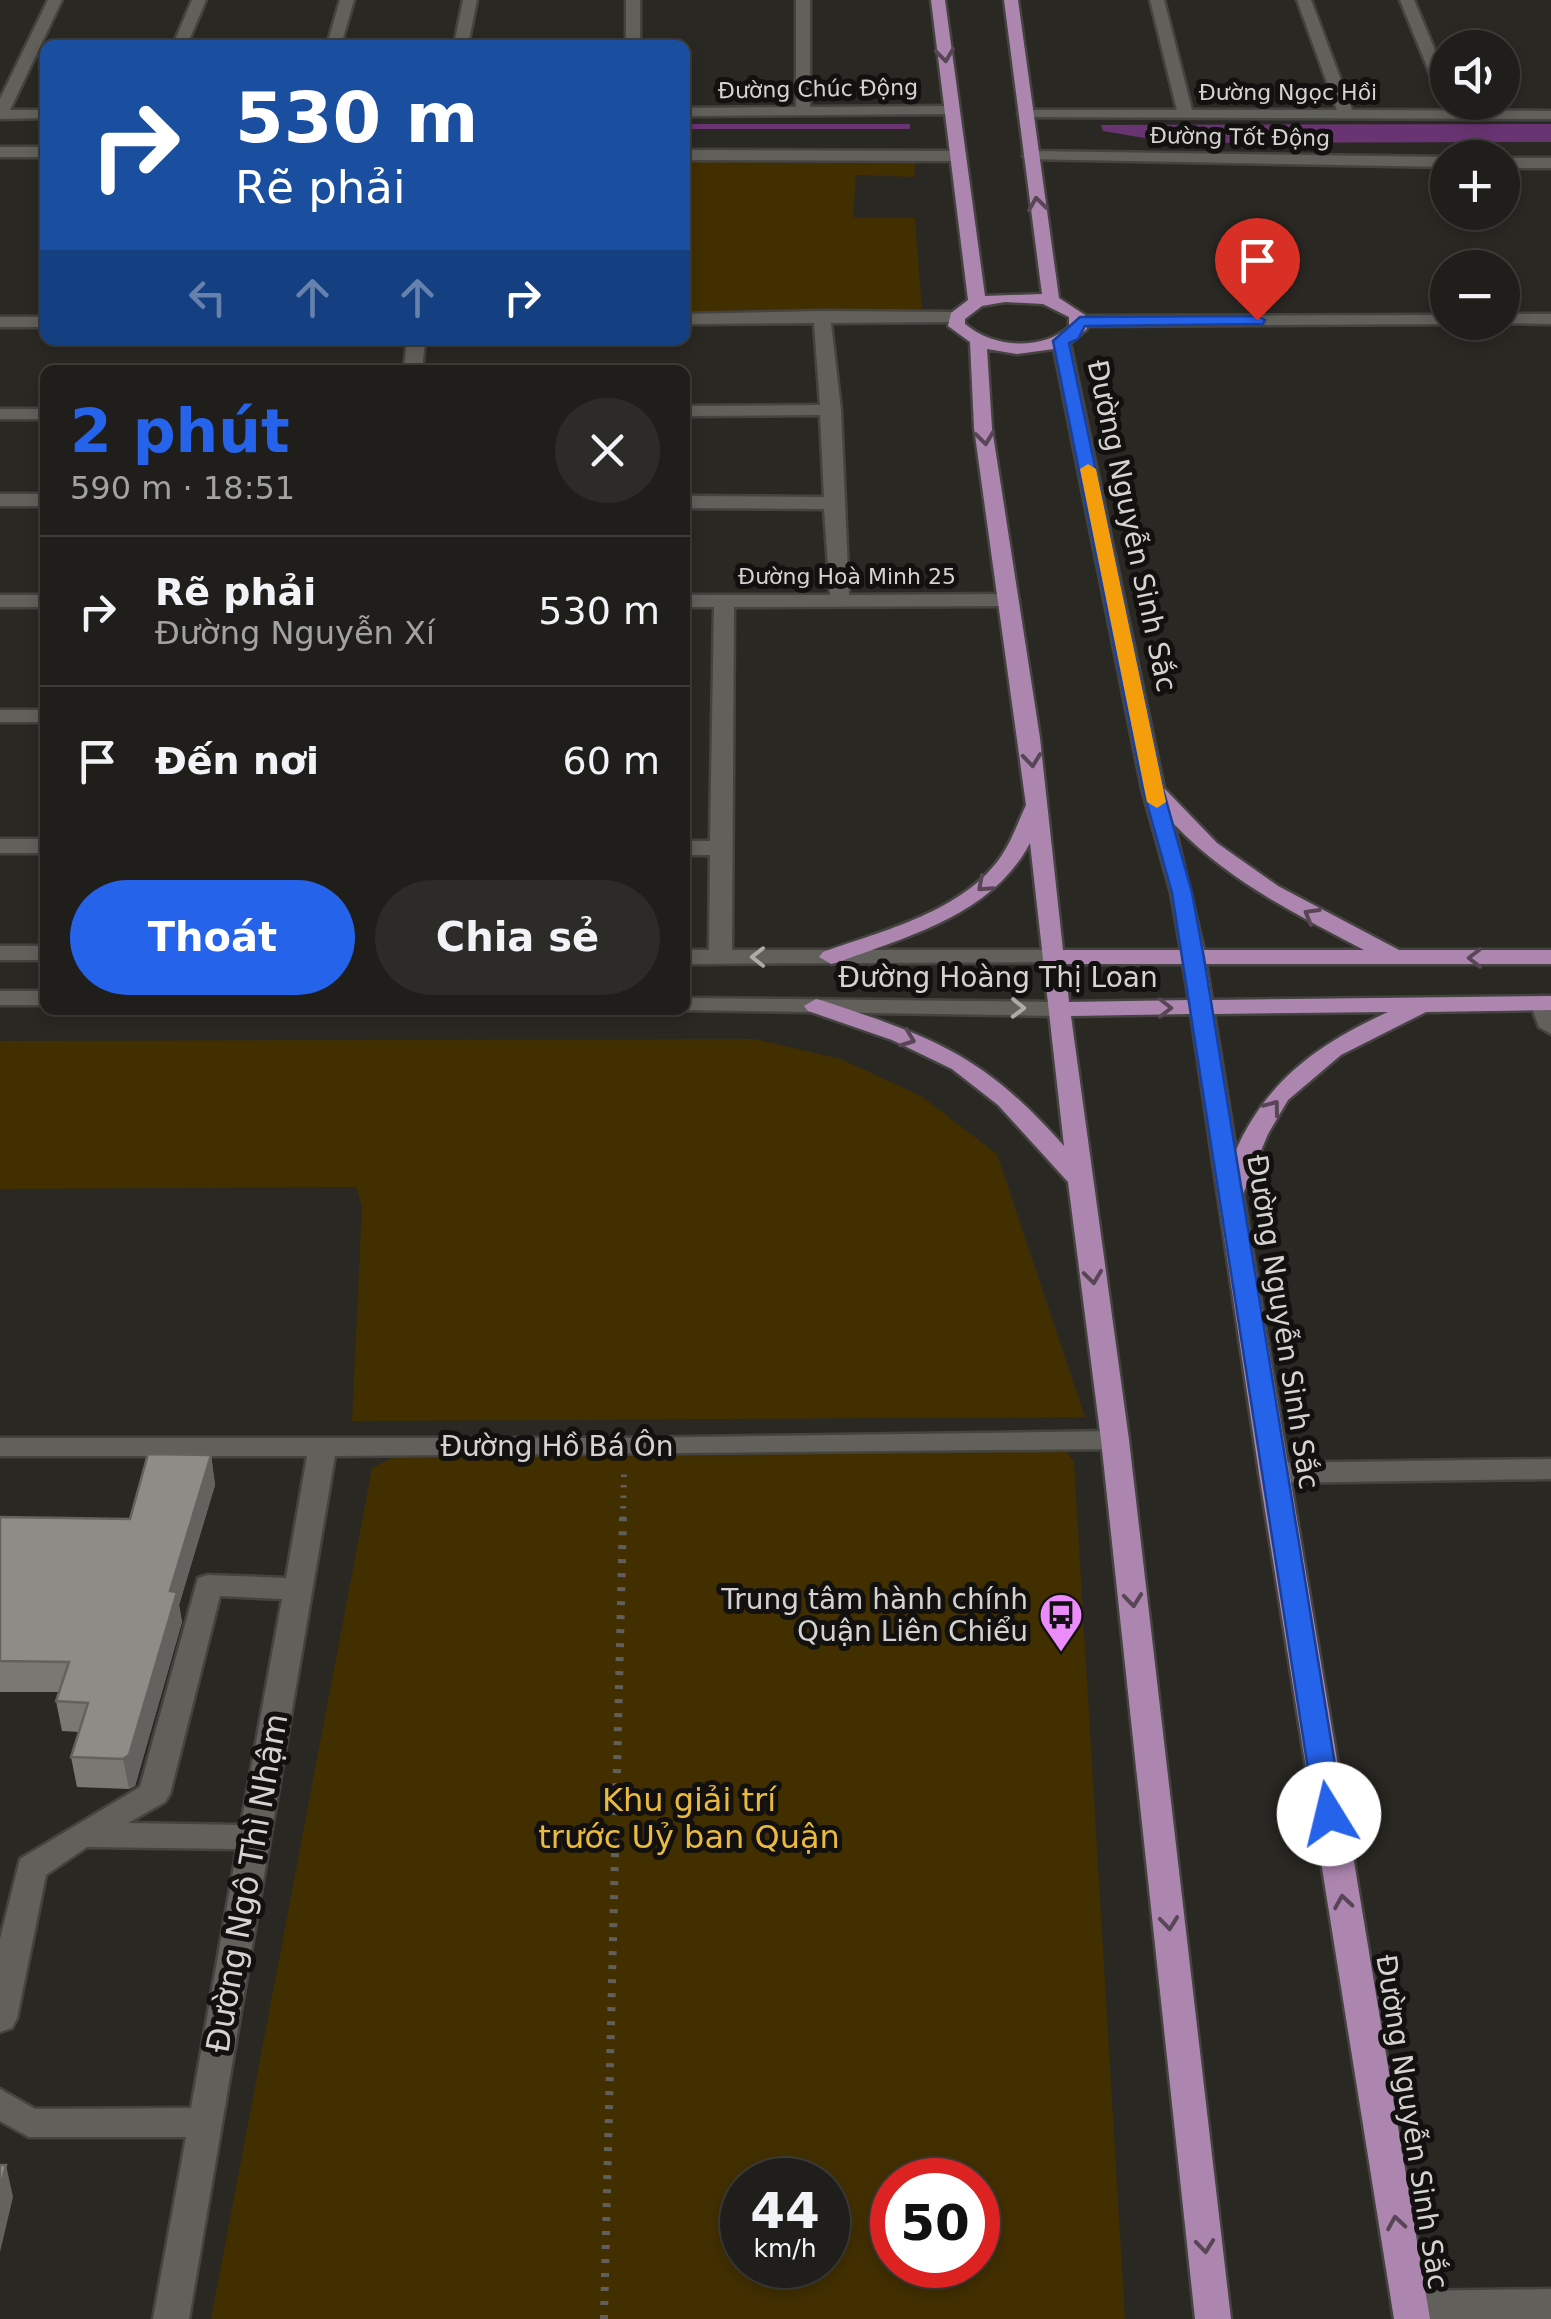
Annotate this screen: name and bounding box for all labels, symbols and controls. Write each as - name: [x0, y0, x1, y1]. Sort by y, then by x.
- map controls: [1430, 30, 1520, 340]
- button: sound: [1430, 30, 1520, 120]
- one-way arrow: [934, 47, 955, 63]
- street label: Đường Chúc Động: [718, 75, 918, 103]
- text: 530 m: [235, 77, 478, 159]
- icon: right: [70, 80, 200, 210]
- street label: Đường Ngọc Hồi: [1199, 80, 1377, 105]
- street label: Đường Tốt Động: [1150, 123, 1330, 151]
- button: +: [1430, 140, 1520, 230]
- text: Rẽ phải: [235, 161, 405, 214]
- one-way arrow: [1028, 196, 1049, 213]
- pin: [1215, 218, 1300, 321]
- icon: arrive: [1230, 233, 1285, 288]
- button: −: [1430, 250, 1520, 340]
- icon: left: [180, 270, 235, 325]
- icon: ahead: [285, 270, 340, 325]
- icon: ahead: [390, 270, 445, 325]
- icon: right: [495, 270, 550, 325]
- street label: Đường Nguyễn Sinh Sắc: [1081, 357, 1183, 695]
- text: 2 phút: [70, 396, 290, 466]
- button: close: [555, 398, 660, 503]
- one-way arrow: [974, 430, 995, 446]
- text: 590 m · 18:51: [70, 469, 295, 507]
- street label: Đường Hoà Minh 25: [738, 564, 956, 589]
- text: Rẽ phải: [155, 570, 316, 614]
- icon: right: [70, 584, 125, 639]
- text: 530 m: [538, 589, 660, 633]
- text: Đường Nguyễn Xí: [155, 614, 435, 652]
- icon: arrive: [70, 734, 125, 789]
- text: Đến nơi: [155, 739, 319, 783]
- text: 60 m: [563, 739, 660, 783]
- one-way arrow: [1021, 752, 1042, 768]
- one-way arrow: [977, 873, 996, 891]
- button: Thoát: [70, 880, 355, 995]
- button: Chia sẻ: [375, 880, 660, 995]
- one-way arrow: [1304, 908, 1322, 927]
- one-way arrow: [749, 946, 764, 968]
- one-way arrow: [1466, 947, 1482, 969]
- street label: Đường Hoàng Thị Loan: [838, 961, 1158, 994]
- one-way arrow: [1012, 997, 1027, 1019]
- one-way arrow: [1158, 997, 1174, 1019]
- one-way arrow: [898, 1027, 915, 1047]
- one-way arrow: [1262, 1100, 1279, 1118]
- street label: Đường Nguyễn Sinh Sắc: [1240, 1152, 1326, 1492]
- one-way arrow: [1082, 1269, 1103, 1286]
- street label: Đường Hồ Bá Ôn: [440, 1429, 674, 1463]
- place label: Trung tâm hành chính Quận Liên Chiểu: [720, 1583, 1028, 1648]
- bus stop icon: Trung tâm hành chính Quận Liên Chiểu: [1038, 1592, 1084, 1653]
- one-way arrow: [1122, 1592, 1143, 1608]
- street label: Đường Ngô Thì Nhậm: [198, 1711, 296, 2055]
- position arrow: [1277, 1762, 1381, 1866]
- park label: Khu giải trí trước Uỷ ban Quận: [538, 1781, 840, 1856]
- one-way arrow: [1333, 1894, 1354, 1910]
- one-way arrow: [1158, 1915, 1179, 1931]
- street label: Đường Nguyễn Sinh Sắc: [1369, 1952, 1455, 2292]
- speed limit sign: 50: [870, 2158, 1000, 2288]
- text: 44: [750, 2182, 820, 2240]
- one-way arrow: [1386, 2215, 1407, 2231]
- text: km/h: [753, 2234, 817, 2263]
- one-way arrow: [1194, 2238, 1215, 2254]

